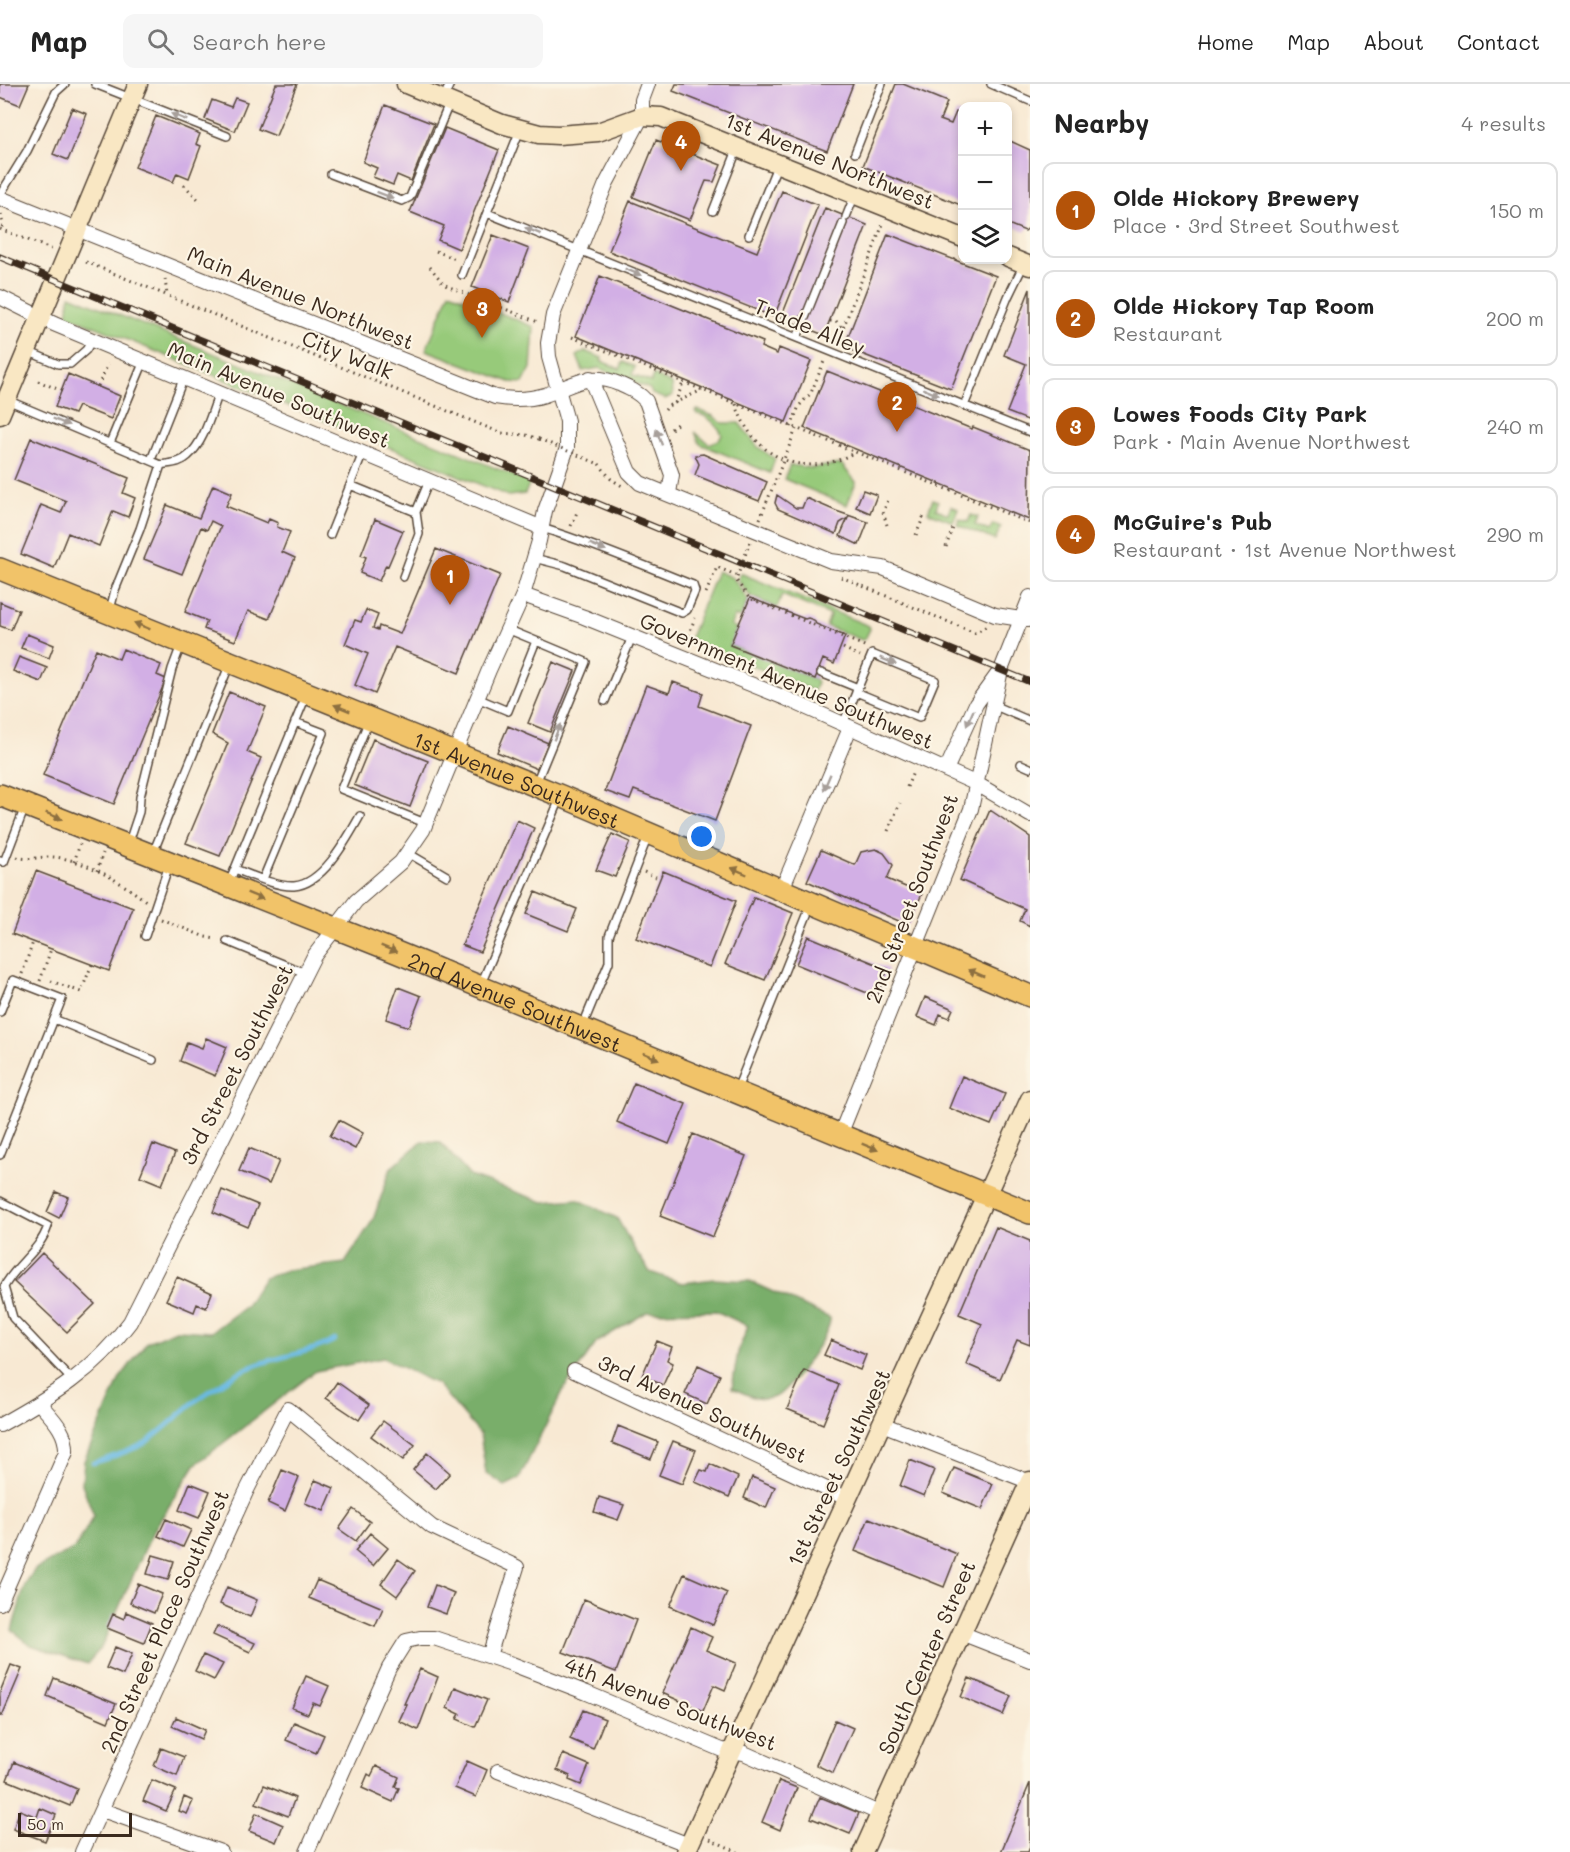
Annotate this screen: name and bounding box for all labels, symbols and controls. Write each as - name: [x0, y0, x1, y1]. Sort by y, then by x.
- search box: [123, 14, 543, 68]
- text: Map: [30, 23, 87, 59]
- icon: search: [144, 25, 177, 58]
- text: Search here: [192, 27, 326, 56]
- text: Home: [1197, 28, 1254, 55]
- text: Map: [1287, 28, 1330, 55]
- text: About: [1363, 28, 1424, 55]
- text: Contact: [1457, 28, 1540, 55]
- map controls: [958, 102, 1012, 264]
- button: +: [958, 102, 1012, 156]
- street label: 1st Avenue Northwest: [721, 106, 939, 214]
- text: Nearby: [1054, 106, 1149, 140]
- text: 4 results: [1461, 110, 1546, 136]
- one-way arrow: [170, 112, 188, 122]
- pin: 4: [662, 122, 700, 171]
- button: −: [958, 156, 1012, 210]
- text: Olde Hickory Brewery: [1113, 183, 1359, 212]
- one-way arrow: [377, 190, 395, 200]
- text: 1: [1071, 197, 1080, 223]
- text: 150 m: [1489, 197, 1544, 223]
- button: layers: [958, 210, 1012, 264]
- text: Place · 3rd Street Southwest: [1113, 212, 1400, 238]
- one-way arrow: [524, 226, 542, 235]
- street label: Main Avenue Northwest: [184, 239, 418, 355]
- one-way arrow: [624, 268, 642, 277]
- pin: 3: [462, 288, 502, 338]
- street label: Trade Alley: [751, 291, 869, 361]
- text: Olde Hickory Tap Room: [1113, 291, 1374, 320]
- text: 2: [1070, 305, 1081, 331]
- text: 200 m: [1486, 305, 1544, 331]
- text: Restaurant: [1113, 320, 1223, 346]
- street label: City Walk: [298, 323, 398, 385]
- street label: Main Avenue Southwest: [163, 335, 395, 453]
- pin: 2: [878, 382, 916, 432]
- one-way arrow: [922, 387, 940, 397]
- text: Lowes Foods City Park: [1113, 399, 1367, 428]
- text: 3: [1070, 413, 1082, 439]
- text: 240 m: [1486, 413, 1544, 439]
- one-way arrow: [52, 417, 70, 427]
- one-way arrow: [654, 428, 664, 446]
- text: Park · Main Avenue Northwest: [1113, 428, 1411, 454]
- text: McGuire's Pub: [1113, 507, 1272, 536]
- text: 4: [1069, 521, 1082, 547]
- text: 290 m: [1486, 521, 1544, 547]
- text: Restaurant · 1st Avenue Northwest: [1113, 536, 1457, 562]
- one-way arrow: [589, 542, 607, 552]
- pin: 1: [430, 556, 470, 605]
- street label: Government Avenue Southwest: [636, 606, 938, 754]
- one-way arrow: [132, 621, 150, 631]
- one-way arrow: [880, 656, 898, 666]
- one-way arrow: [332, 703, 350, 713]
- one-way arrow: [964, 709, 974, 727]
- one-way arrow: [552, 722, 562, 740]
- street label: 1st Avenue Southwest: [410, 724, 624, 833]
- one-way arrow: [822, 774, 832, 792]
- street label: 2nd Street Southwest: [859, 789, 963, 1007]
- one-way arrow: [46, 811, 64, 821]
- your location: [687, 822, 716, 851]
- one-way arrow: [730, 866, 748, 876]
- one-way arrow: [246, 892, 264, 901]
- one-way arrow: [380, 944, 398, 954]
- street label: 2nd Avenue Southwest: [405, 945, 626, 1057]
- street label: 3rd Street Southwest: [174, 959, 298, 1169]
- one-way arrow: [968, 969, 985, 978]
- one-way arrow: [642, 1051, 660, 1061]
- one-way arrow: [861, 1142, 879, 1152]
- street label: 3rd Avenue Southwest: [594, 1348, 812, 1468]
- street label: 1st Street Southwest: [780, 1364, 896, 1570]
- street label: 2nd Street Place Southwest: [94, 1485, 234, 1757]
- street label: South Center Street: [871, 1556, 981, 1758]
- street label: 4th Avenue Southwest: [561, 1650, 781, 1756]
- scale bar: [18, 1810, 132, 1838]
- text: 50 m: [27, 1813, 64, 1834]

